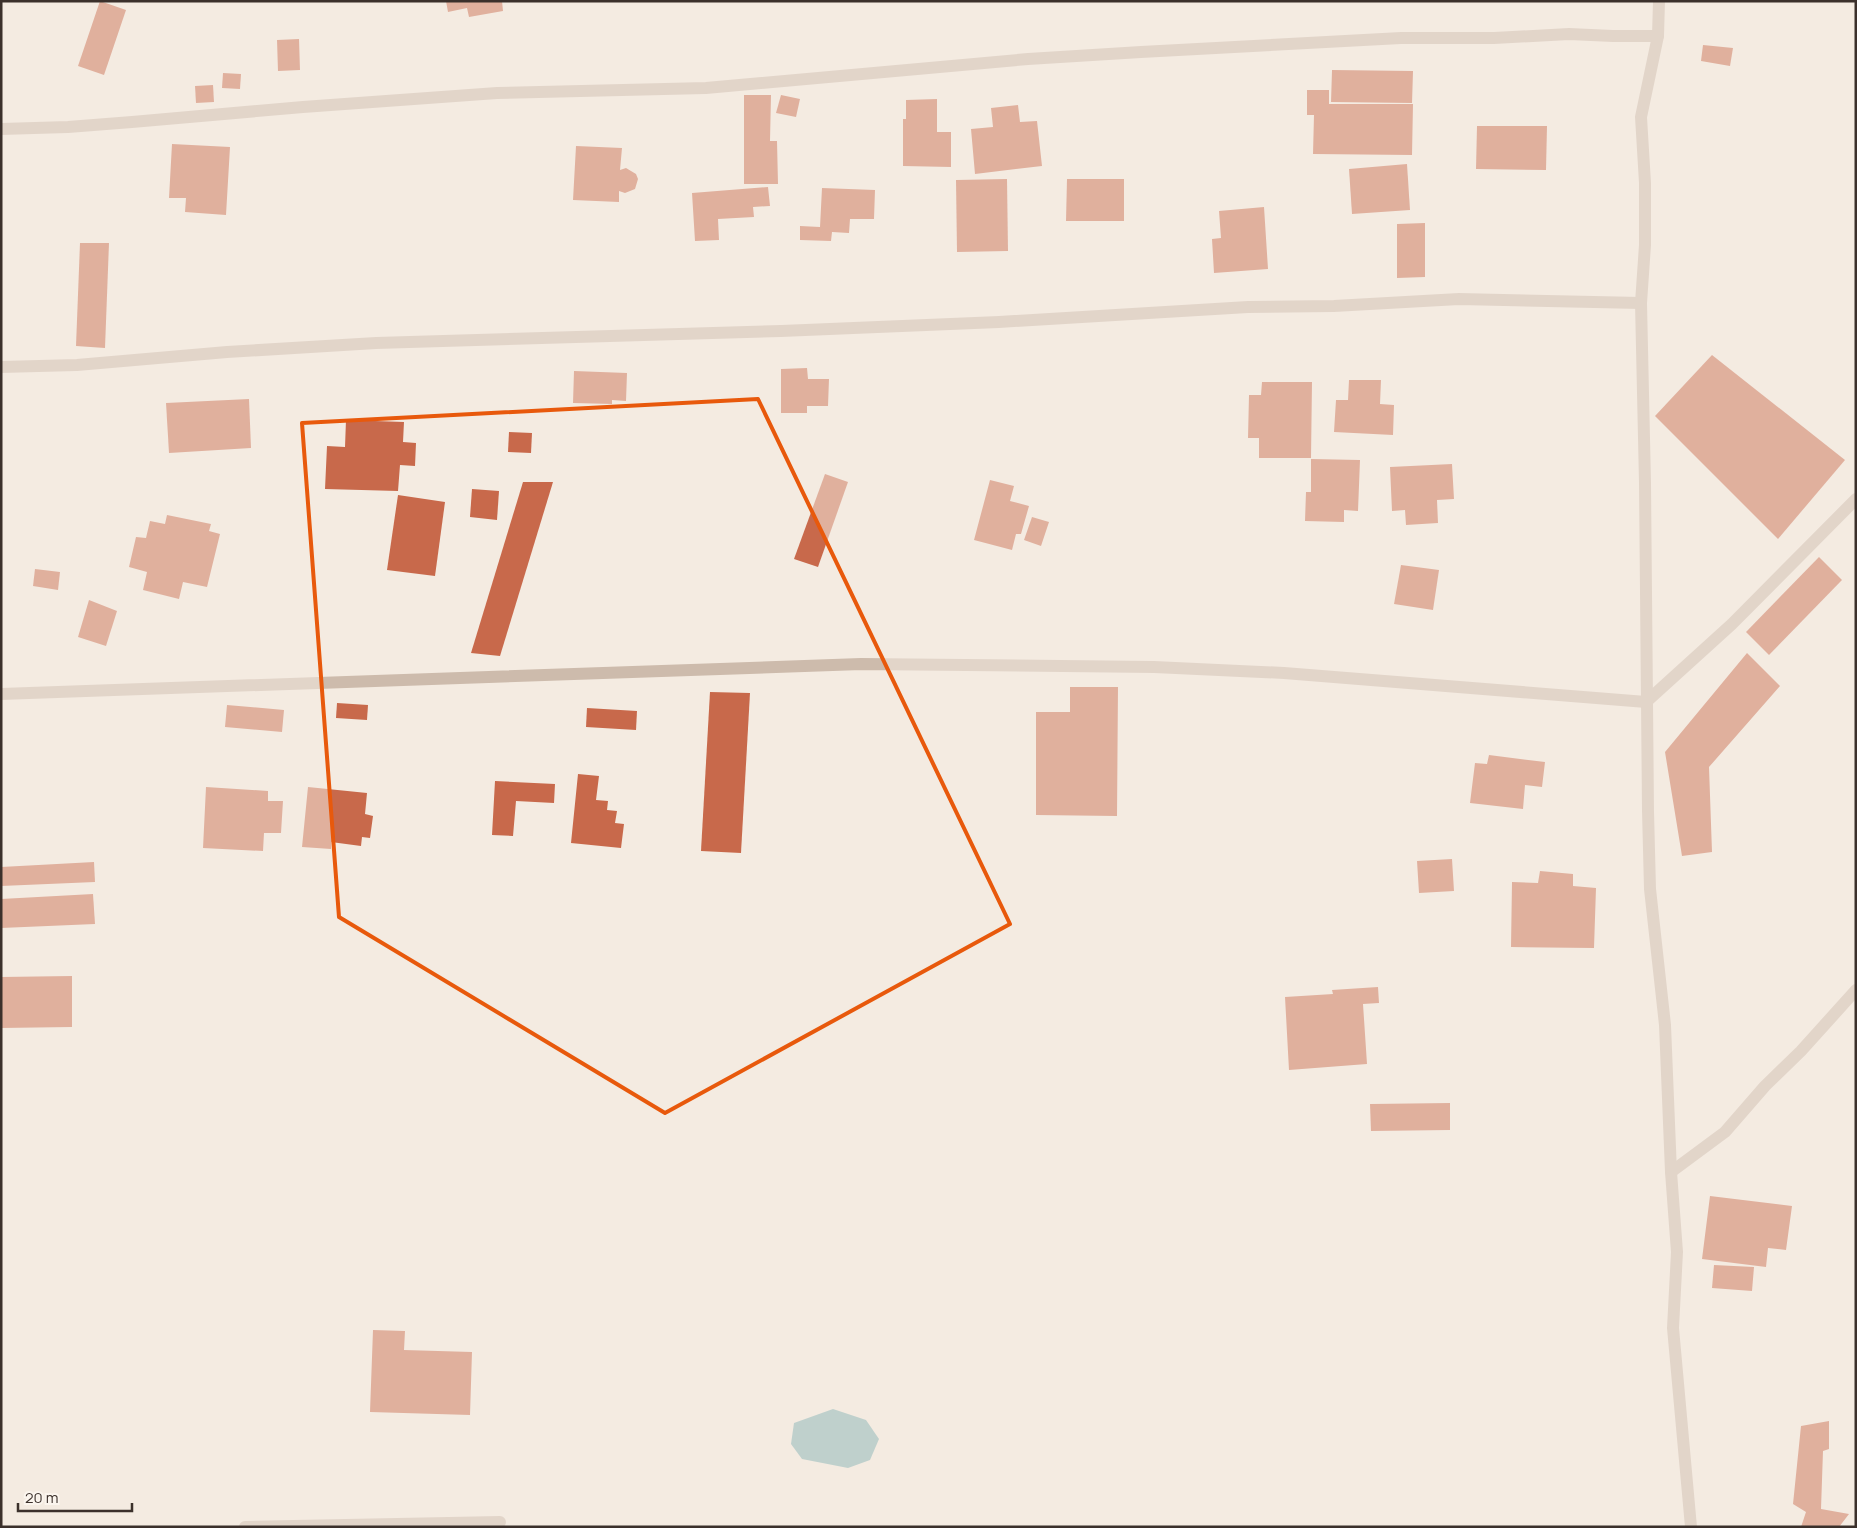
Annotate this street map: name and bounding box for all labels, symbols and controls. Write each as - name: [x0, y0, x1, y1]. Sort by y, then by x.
- scale bar: [18, 1480, 131, 1512]
- text: 20 m: [25, 1487, 58, 1508]

